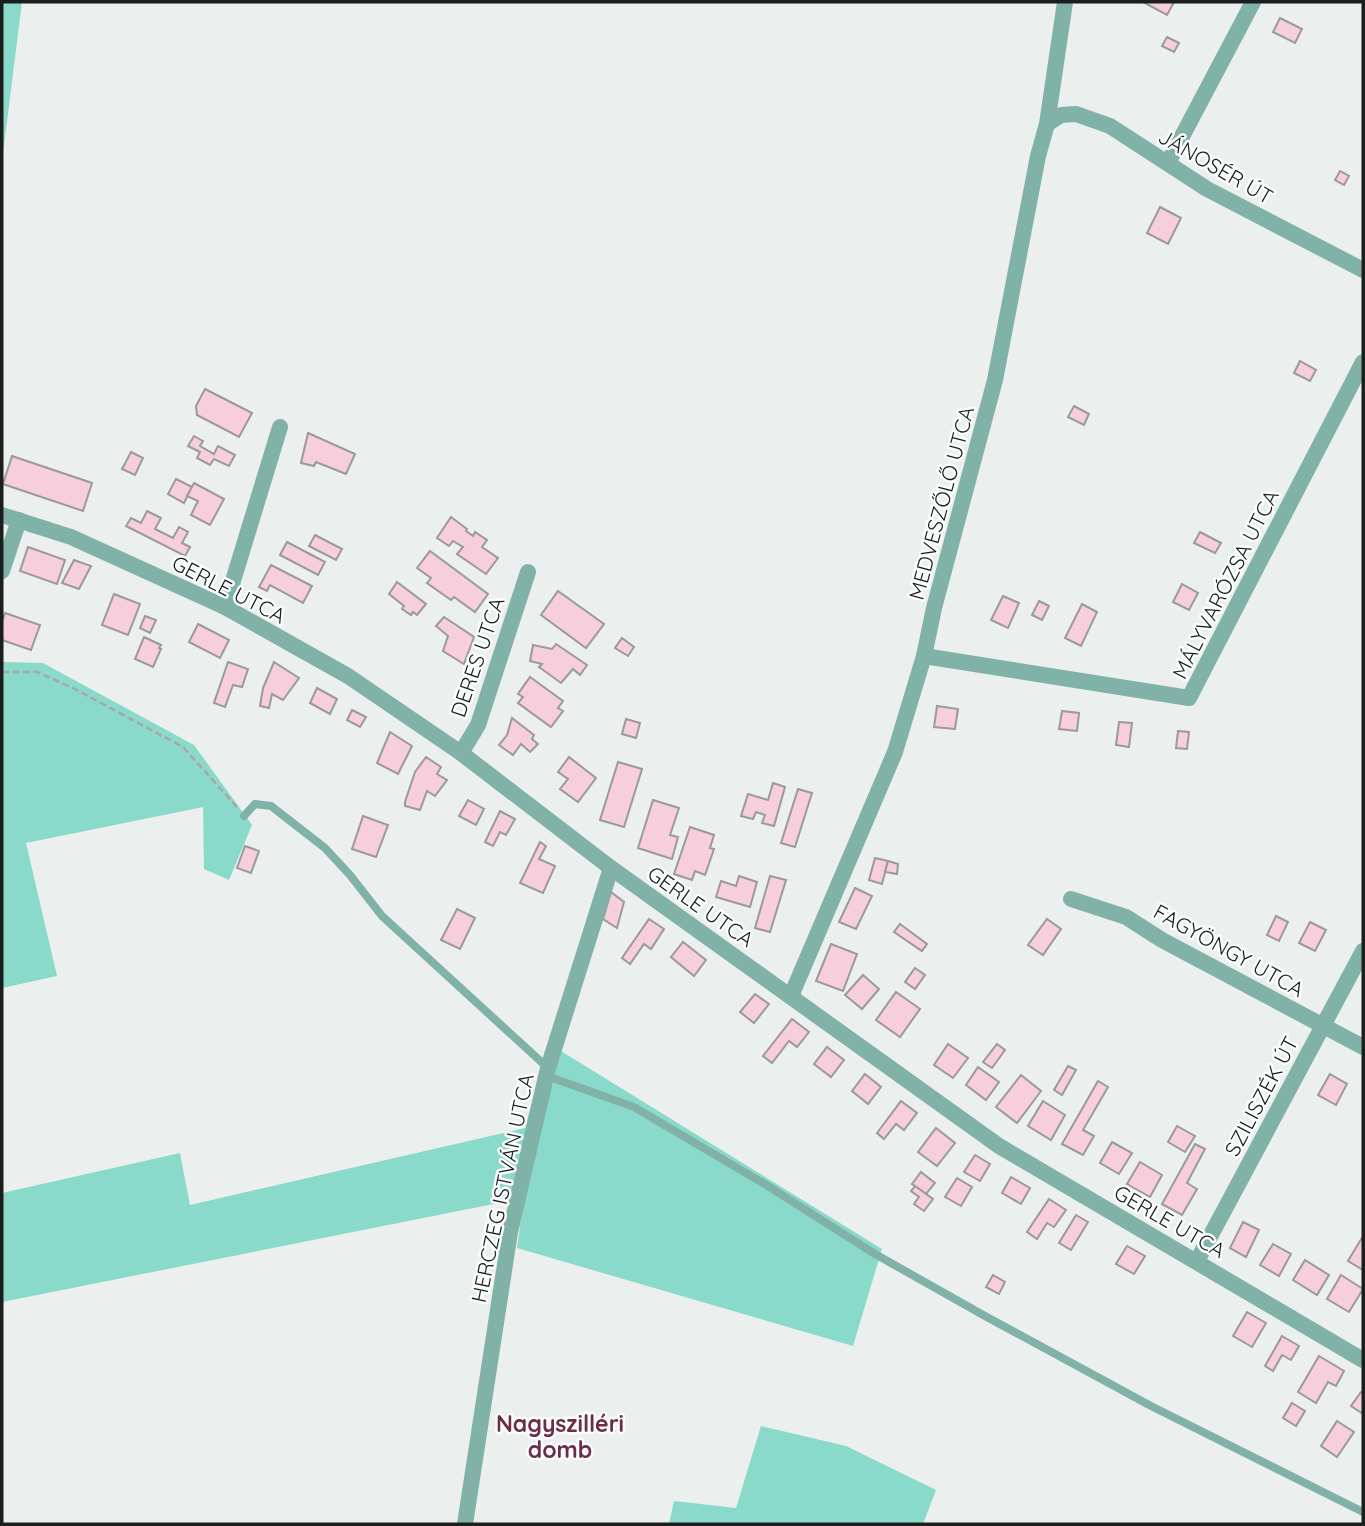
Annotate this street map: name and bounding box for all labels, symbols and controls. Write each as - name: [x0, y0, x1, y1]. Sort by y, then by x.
- street label: JÁNOSÉR ÚT: [1154, 123, 1278, 209]
- street label: MEDVESZŐLŐ UTCA: [903, 404, 979, 602]
- street label: MÁLYVARÓZSA UTCA: [1166, 485, 1284, 683]
- street label: GERLE UTCA: [168, 549, 290, 629]
- street label: DERES UTCA: [444, 594, 510, 720]
- street label: GERLE UTCA: [643, 860, 759, 952]
- street label: FAGYÖNGY UTCA: [1149, 898, 1309, 1002]
- street label: SZILISZÉK ÚT: [1219, 1032, 1303, 1160]
- street label: HERCZEG ISTVÁN UTCA: [465, 1071, 539, 1305]
- street label: GERLE UTCA: [1110, 1179, 1230, 1263]
- district label: Nagyszilléri domb: [496, 1409, 624, 1464]

